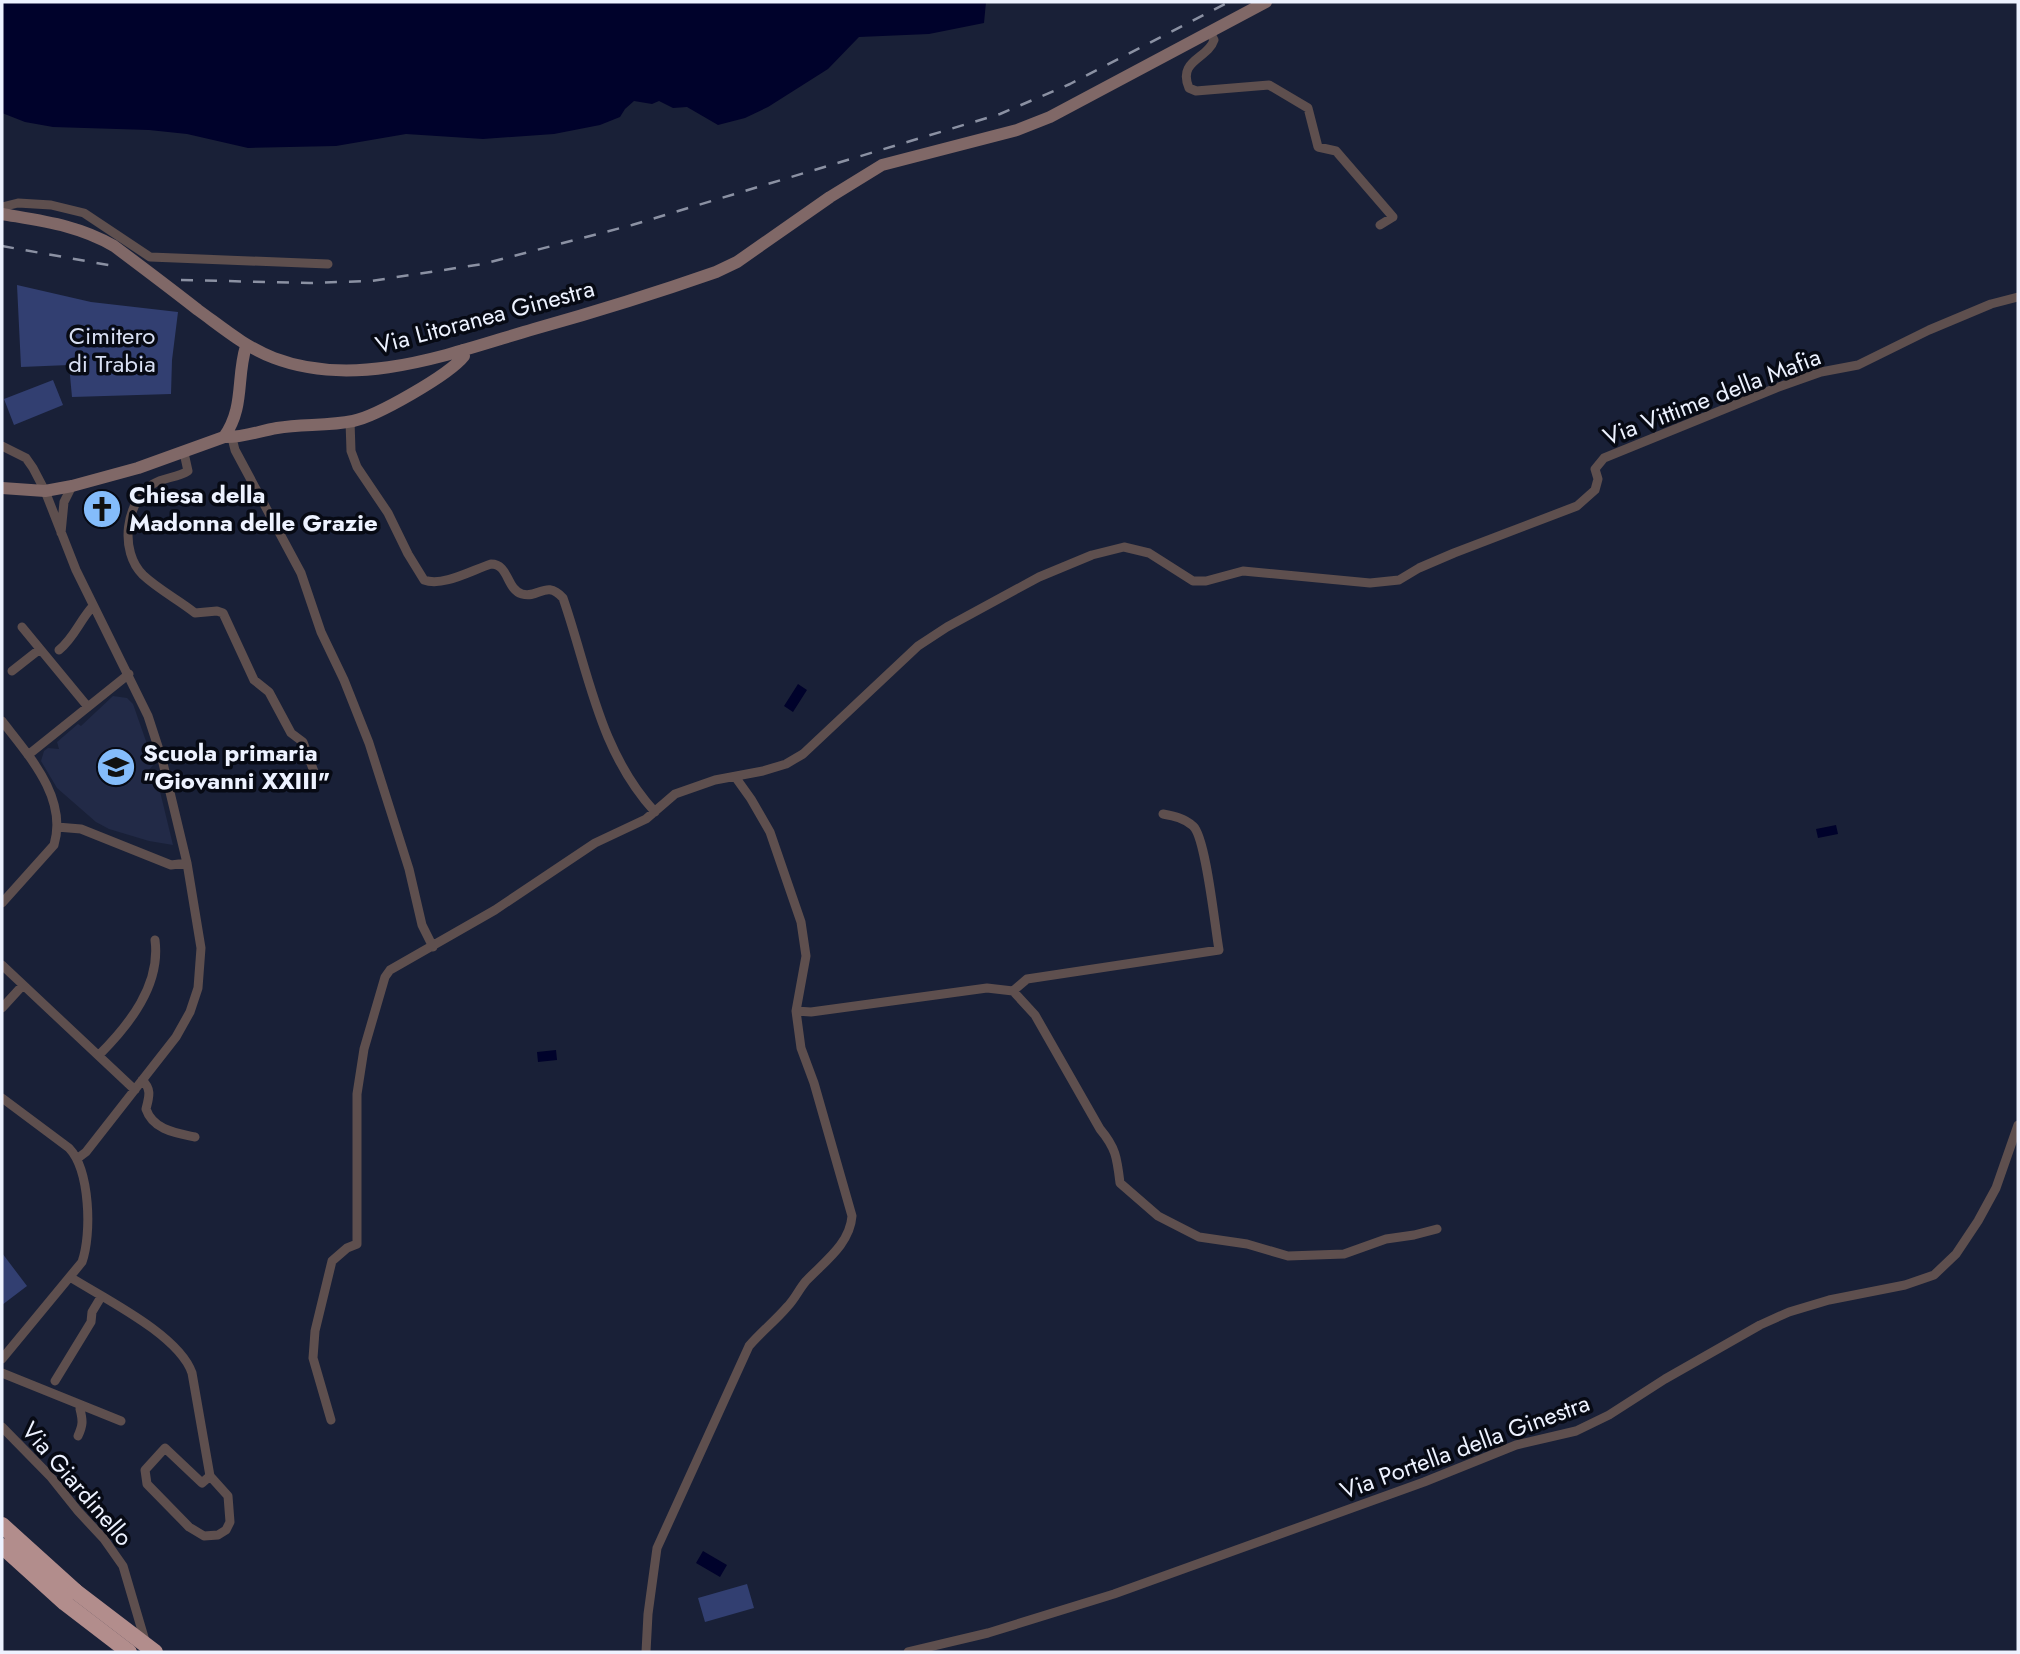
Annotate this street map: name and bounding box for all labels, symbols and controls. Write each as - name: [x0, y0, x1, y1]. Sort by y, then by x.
- street label: Via Litoranea Ginestra: [372, 270, 598, 363]
- park label: Cimitero di Trabia: [68, 318, 156, 381]
- street label: Via Vittime della Mafia: [1598, 339, 1826, 454]
- place label: Chiesa della Madonna delle Grazie: [129, 477, 378, 540]
- church icon: Chiesa della Madonna delle Grazie: [81, 488, 123, 530]
- place label: Scuola primaria "Giovanni XXIII": [143, 735, 330, 798]
- school or university icon: Scuola primaria "Giovanni XXIII": [95, 746, 137, 788]
- street label: Via Portella della Ginestra: [1335, 1385, 1595, 1508]
- street label: Via Giardinello: [13, 1414, 141, 1553]

